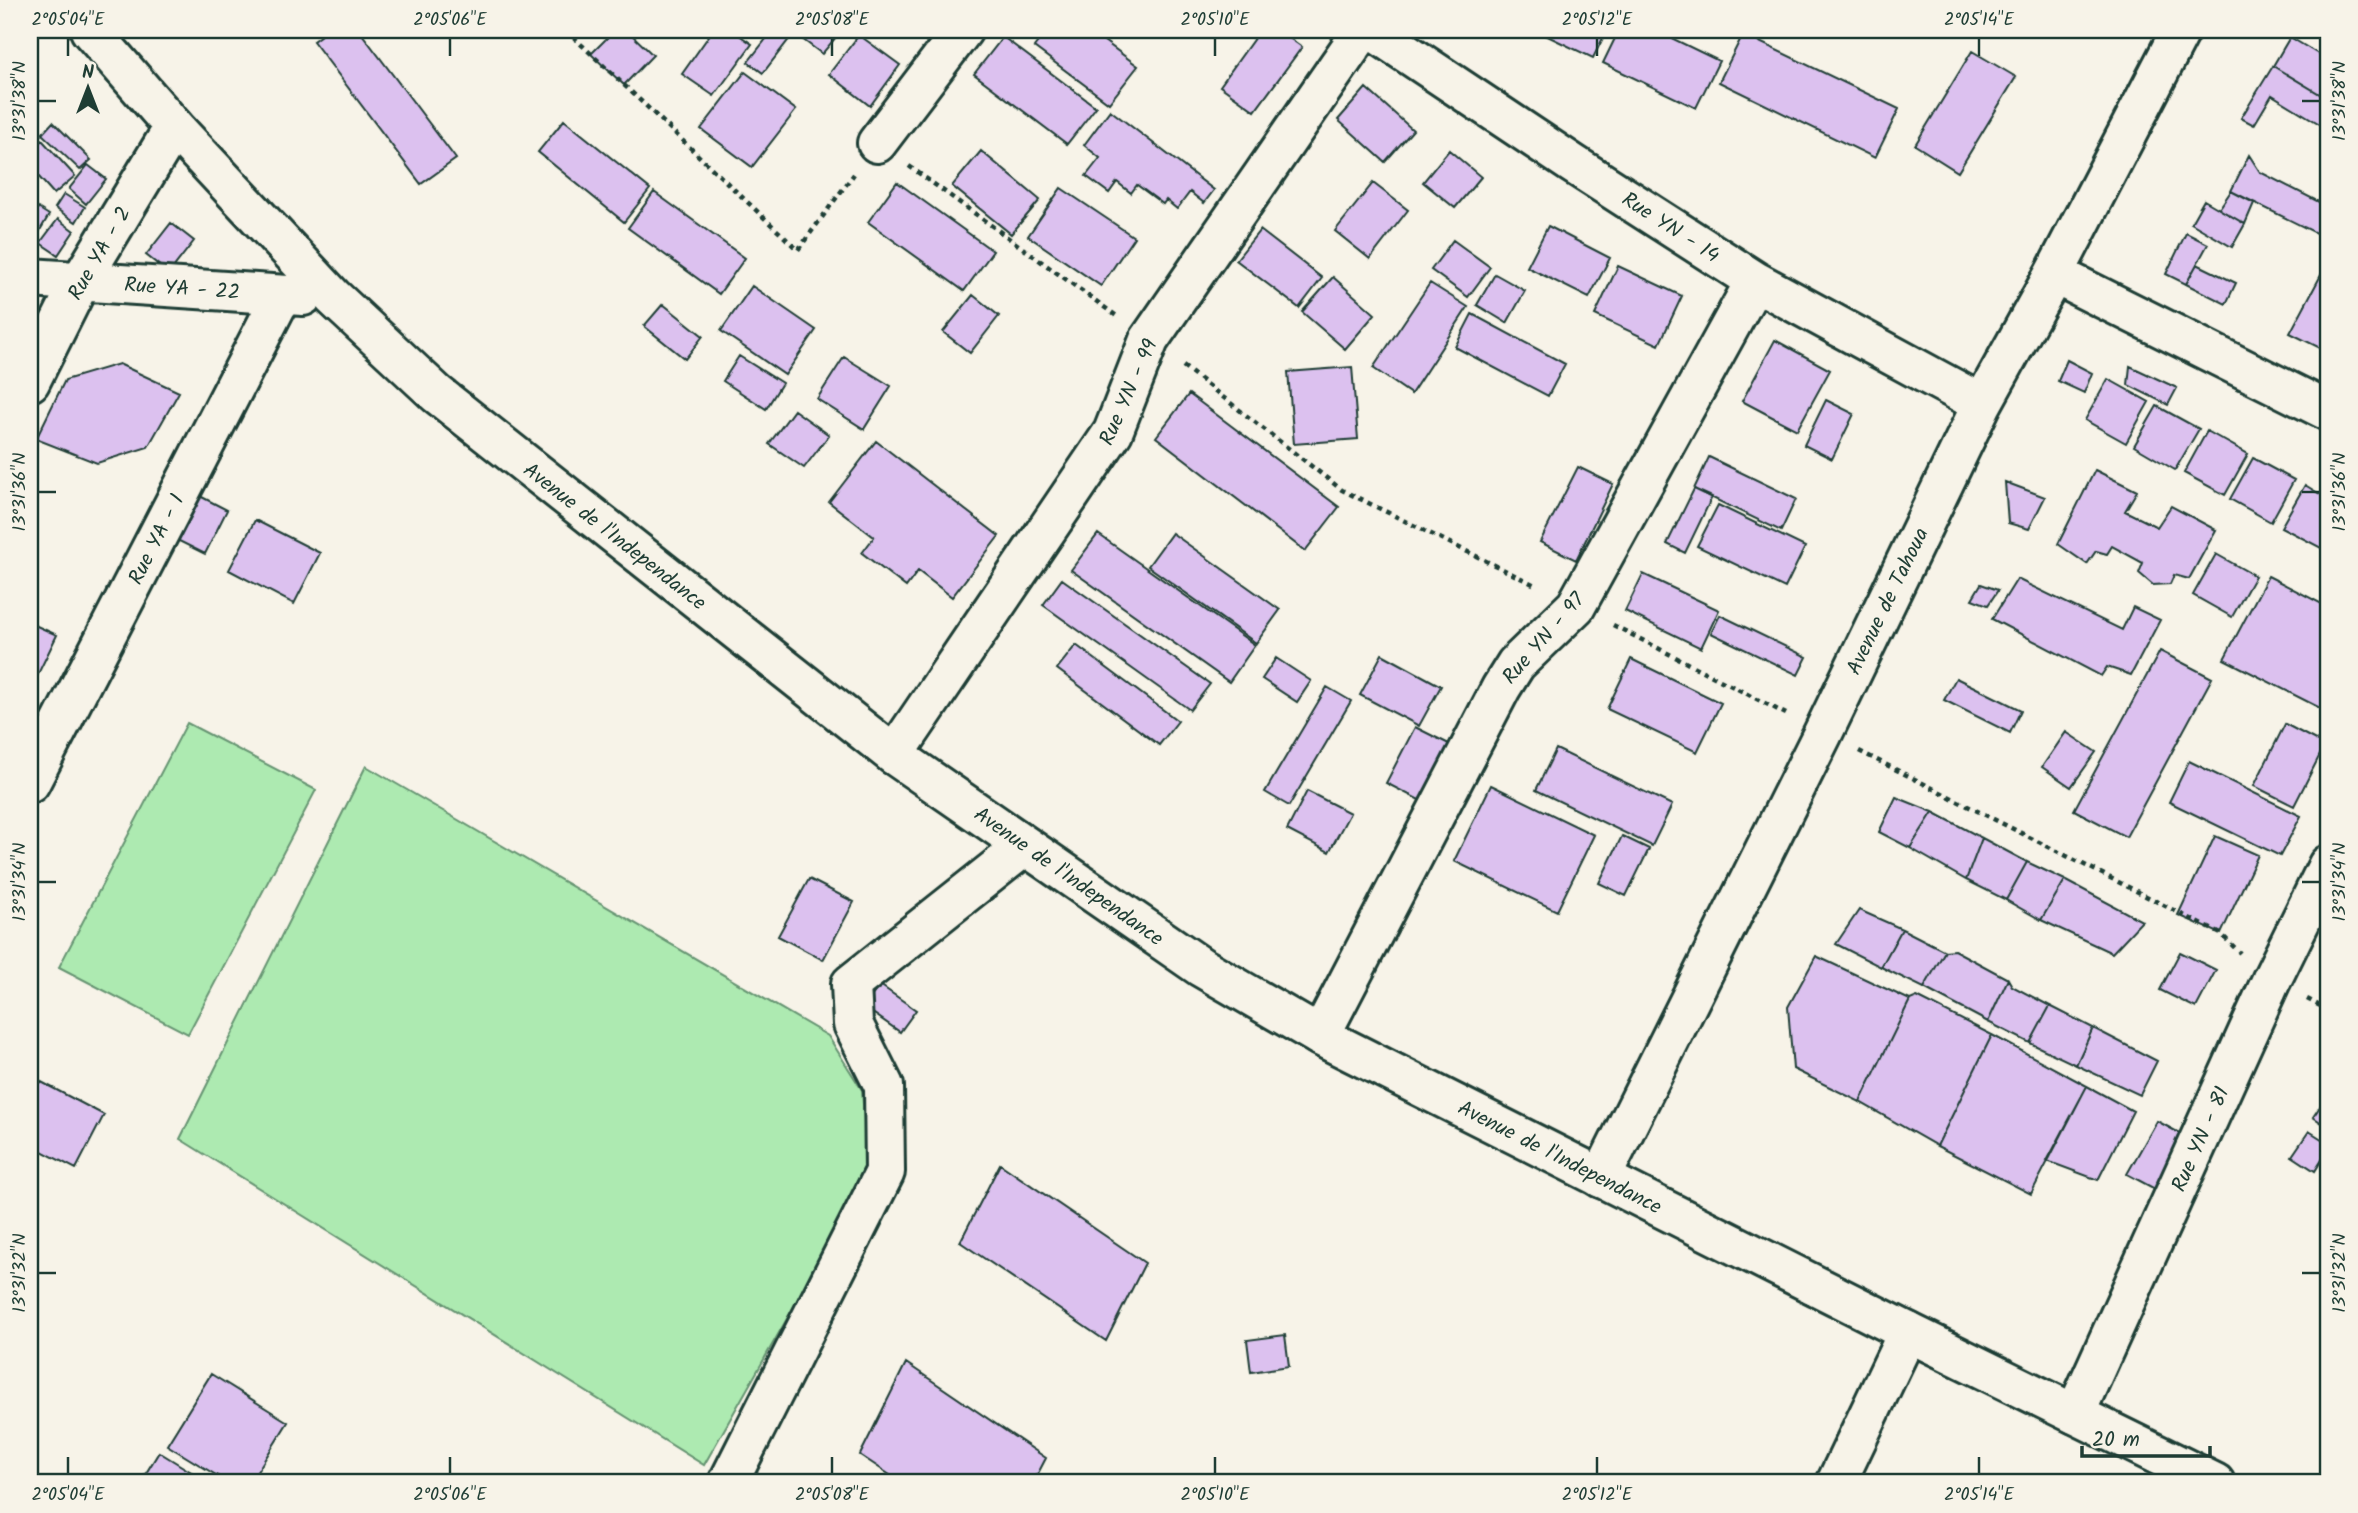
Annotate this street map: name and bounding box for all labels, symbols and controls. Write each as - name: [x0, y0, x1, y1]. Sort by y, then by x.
- text: 2°05'04"E: [31, 6, 105, 35]
- text: 2°05'06"E: [413, 6, 487, 35]
- text: 2°05'08"E: [795, 6, 870, 35]
- text: 2°05'10"E: [1181, 6, 1250, 35]
- text: 2°05'12"E: [1562, 6, 1633, 35]
- text: 2°05'14"E: [1944, 6, 2014, 35]
- north arrow: [52, 52, 122, 122]
- text: N: [82, 58, 94, 88]
- text: 13°31'38"N: [6, 61, 35, 141]
- text: 13°31'38"N: [2326, 61, 2355, 141]
- street label: Rue YN - 14: [1615, 184, 1726, 272]
- street label: Rue YA - 2: [60, 201, 141, 307]
- street label: Rue YA - 22: [123, 269, 241, 310]
- street label: Rue YN - 99: [1091, 334, 1168, 451]
- text: 13°31'36"N: [6, 452, 35, 532]
- text: 13°31'36"N: [2326, 452, 2355, 532]
- street label: Avenue de l'Independance: [515, 455, 713, 620]
- street label: Rue YA - 1: [120, 488, 194, 591]
- street label: Avenue de Tahoua: [1838, 522, 1938, 681]
- street label: Rue YN - 97: [1495, 585, 1594, 692]
- street label: Avenue de l'Independance: [966, 799, 1170, 956]
- text: 13°31'34"N: [6, 843, 35, 921]
- text: 13°31'34"N: [2326, 843, 2355, 921]
- street label: Rue YN - 81: [2163, 1082, 2239, 1198]
- street label: Avenue de l'Independance: [1451, 1092, 1668, 1224]
- text: 13°31'32"N: [6, 1233, 35, 1313]
- text: 13°31'32"N: [2326, 1233, 2355, 1313]
- scale bar: [2082, 1415, 2209, 1459]
- text: 20 m: [2092, 1424, 2140, 1457]
- text: 2°05'04"E: [31, 1481, 105, 1510]
- text: 2°05'06"E: [413, 1481, 487, 1510]
- text: 2°05'08"E: [795, 1481, 870, 1510]
- text: 2°05'10"E: [1181, 1481, 1250, 1510]
- text: 2°05'12"E: [1562, 1481, 1633, 1510]
- text: 2°05'14"E: [1944, 1481, 2014, 1510]

